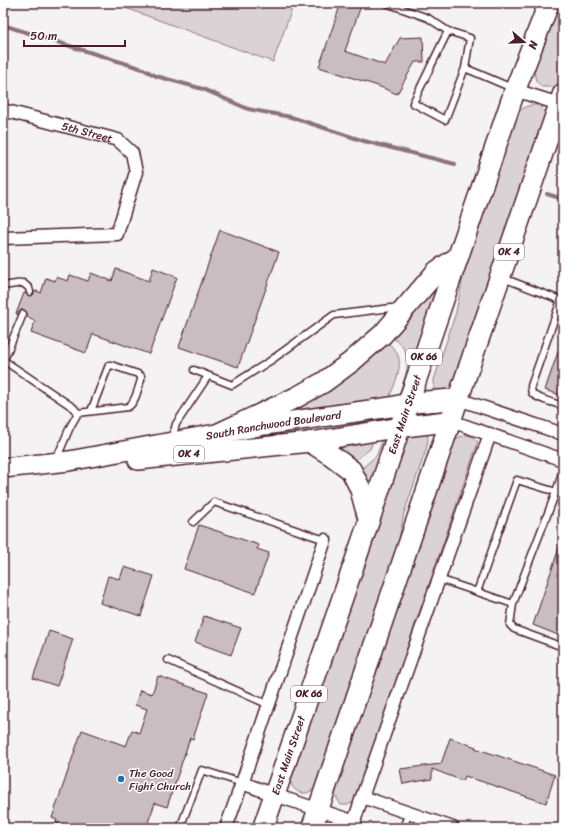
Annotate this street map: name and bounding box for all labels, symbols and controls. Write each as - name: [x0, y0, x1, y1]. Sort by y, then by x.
- scale bar: [24, 22, 125, 48]
- north arrow: [504, 22, 544, 62]
- text: 50 m: [30, 25, 57, 47]
- text: N: [523, 37, 544, 52]
- street label: 5th Street: [60, 116, 115, 148]
- road number: OK 4: [494, 244, 524, 260]
- road number: OK 66: [406, 349, 442, 365]
- street label: East Main Street: [382, 372, 427, 457]
- street label: South Ranchwood Boulevard: [204, 405, 344, 445]
- road number: OK 4: [174, 446, 204, 462]
- road number: OK 66: [291, 686, 327, 702]
- street label: East Main Street: [266, 712, 311, 797]
- place label: The Good Fight Church: [129, 764, 191, 796]
- marker: The Good Fight Church: [116, 774, 126, 784]

